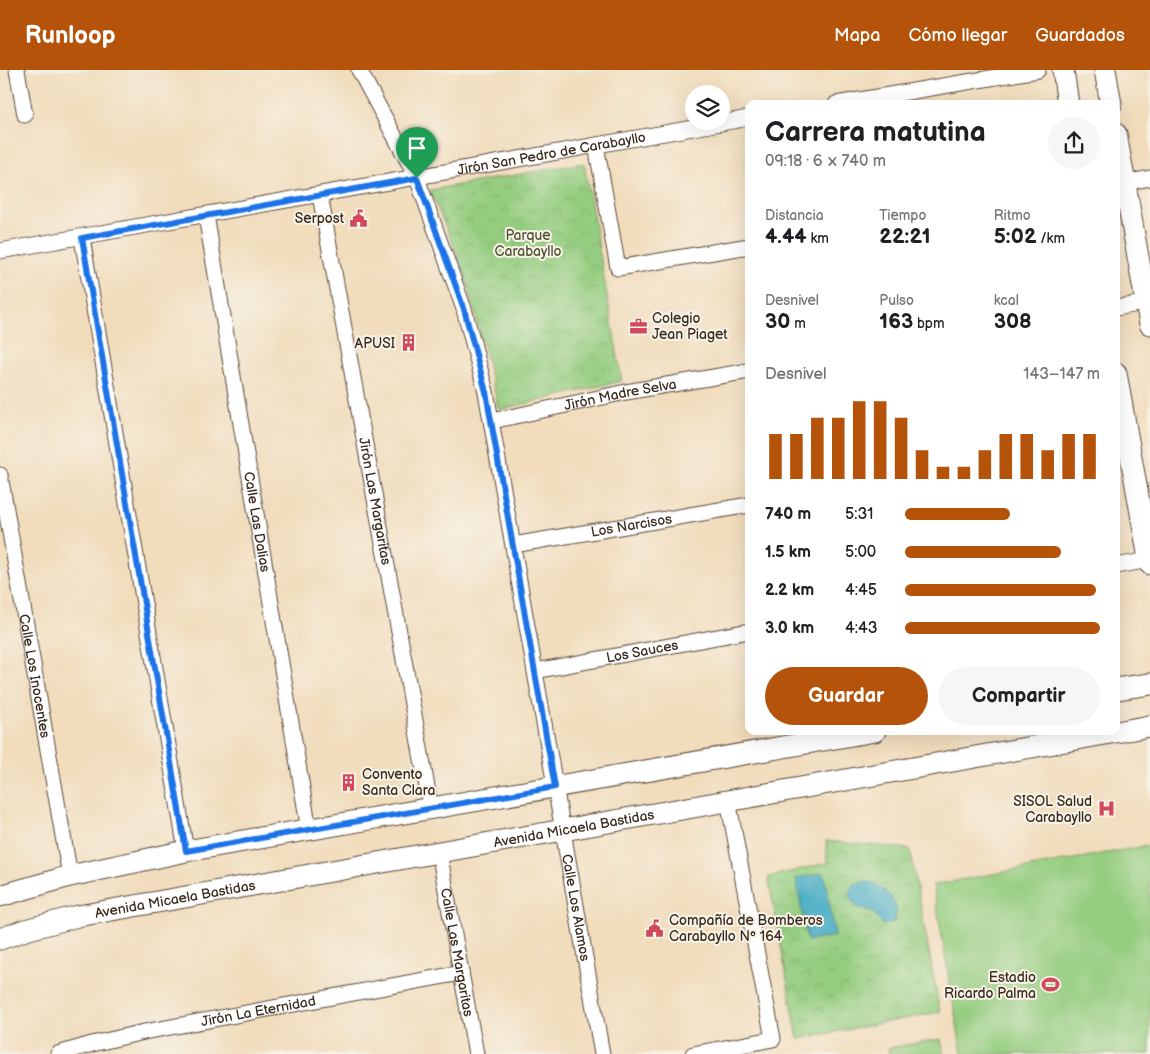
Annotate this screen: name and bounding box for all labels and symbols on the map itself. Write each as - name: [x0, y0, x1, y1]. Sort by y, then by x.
- pin: [396, 127, 438, 178]
- street label: Jirón San Pedro de Carabayllo: [456, 128, 647, 179]
- public building icon: Serpost: [348, 208, 368, 228]
- place label: Serpost: [295, 210, 345, 227]
- park label: Parque Carabayllo: [495, 227, 561, 260]
- place label: Colegio Jean Piaget: [652, 310, 728, 343]
- office icon: Colegio Jean Piaget: [628, 316, 648, 336]
- building icon: APUSI: [399, 333, 419, 353]
- place label: APUSI: [355, 335, 395, 352]
- street label: Jirón Madre Selva: [562, 376, 678, 414]
- street label: Jirón Las Margaritas: [355, 436, 395, 566]
- street label: Calle Las Dalias: [240, 470, 274, 573]
- street label: Los Narcisos: [589, 510, 673, 541]
- street label: Calle Los Inocentes: [15, 613, 54, 739]
- street label: Los Sauces: [605, 636, 680, 667]
- place label: Convento Santa Clara: [362, 766, 436, 799]
- building icon: Convento Santa Clara: [338, 772, 358, 792]
- place label: SISOL Salud Carabayllo: [1013, 793, 1092, 826]
- hospital icon: SISOL Salud Carabayllo: [1096, 799, 1116, 819]
- street label: Avenida Micaela Bastidas: [492, 806, 656, 851]
- street label: Calle Los Alamos: [558, 853, 594, 963]
- street label: Avenida Micaela Bastidas: [94, 877, 257, 922]
- street label: Calle Las Margaritas: [437, 887, 477, 1018]
- place label: Compañía de Bomberos Carabayllo Nº 164: [669, 912, 823, 945]
- public building icon: Compañía de Bomberos Carabayllo Nº 164: [645, 918, 665, 938]
- place label: Estadio Ricardo Palma: [944, 969, 1036, 1002]
- sports icon: Estadio Ricardo Palma: [1040, 975, 1060, 995]
- street label: Jirón La Eternidad: [200, 992, 317, 1030]

